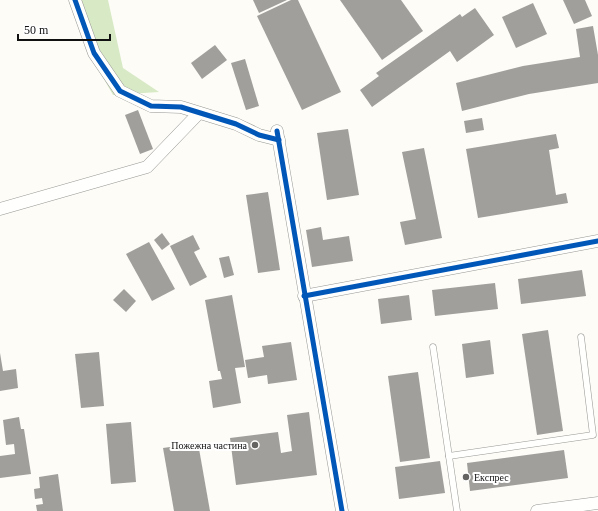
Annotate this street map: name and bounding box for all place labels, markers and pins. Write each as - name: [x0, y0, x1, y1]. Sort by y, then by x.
- place label: Пожежна частина: [171, 440, 248, 451]
- marker: Пожежна частина: [250, 440, 260, 450]
- marker: Експрес: [461, 472, 471, 482]
- place label: Експрес: [474, 472, 509, 483]

